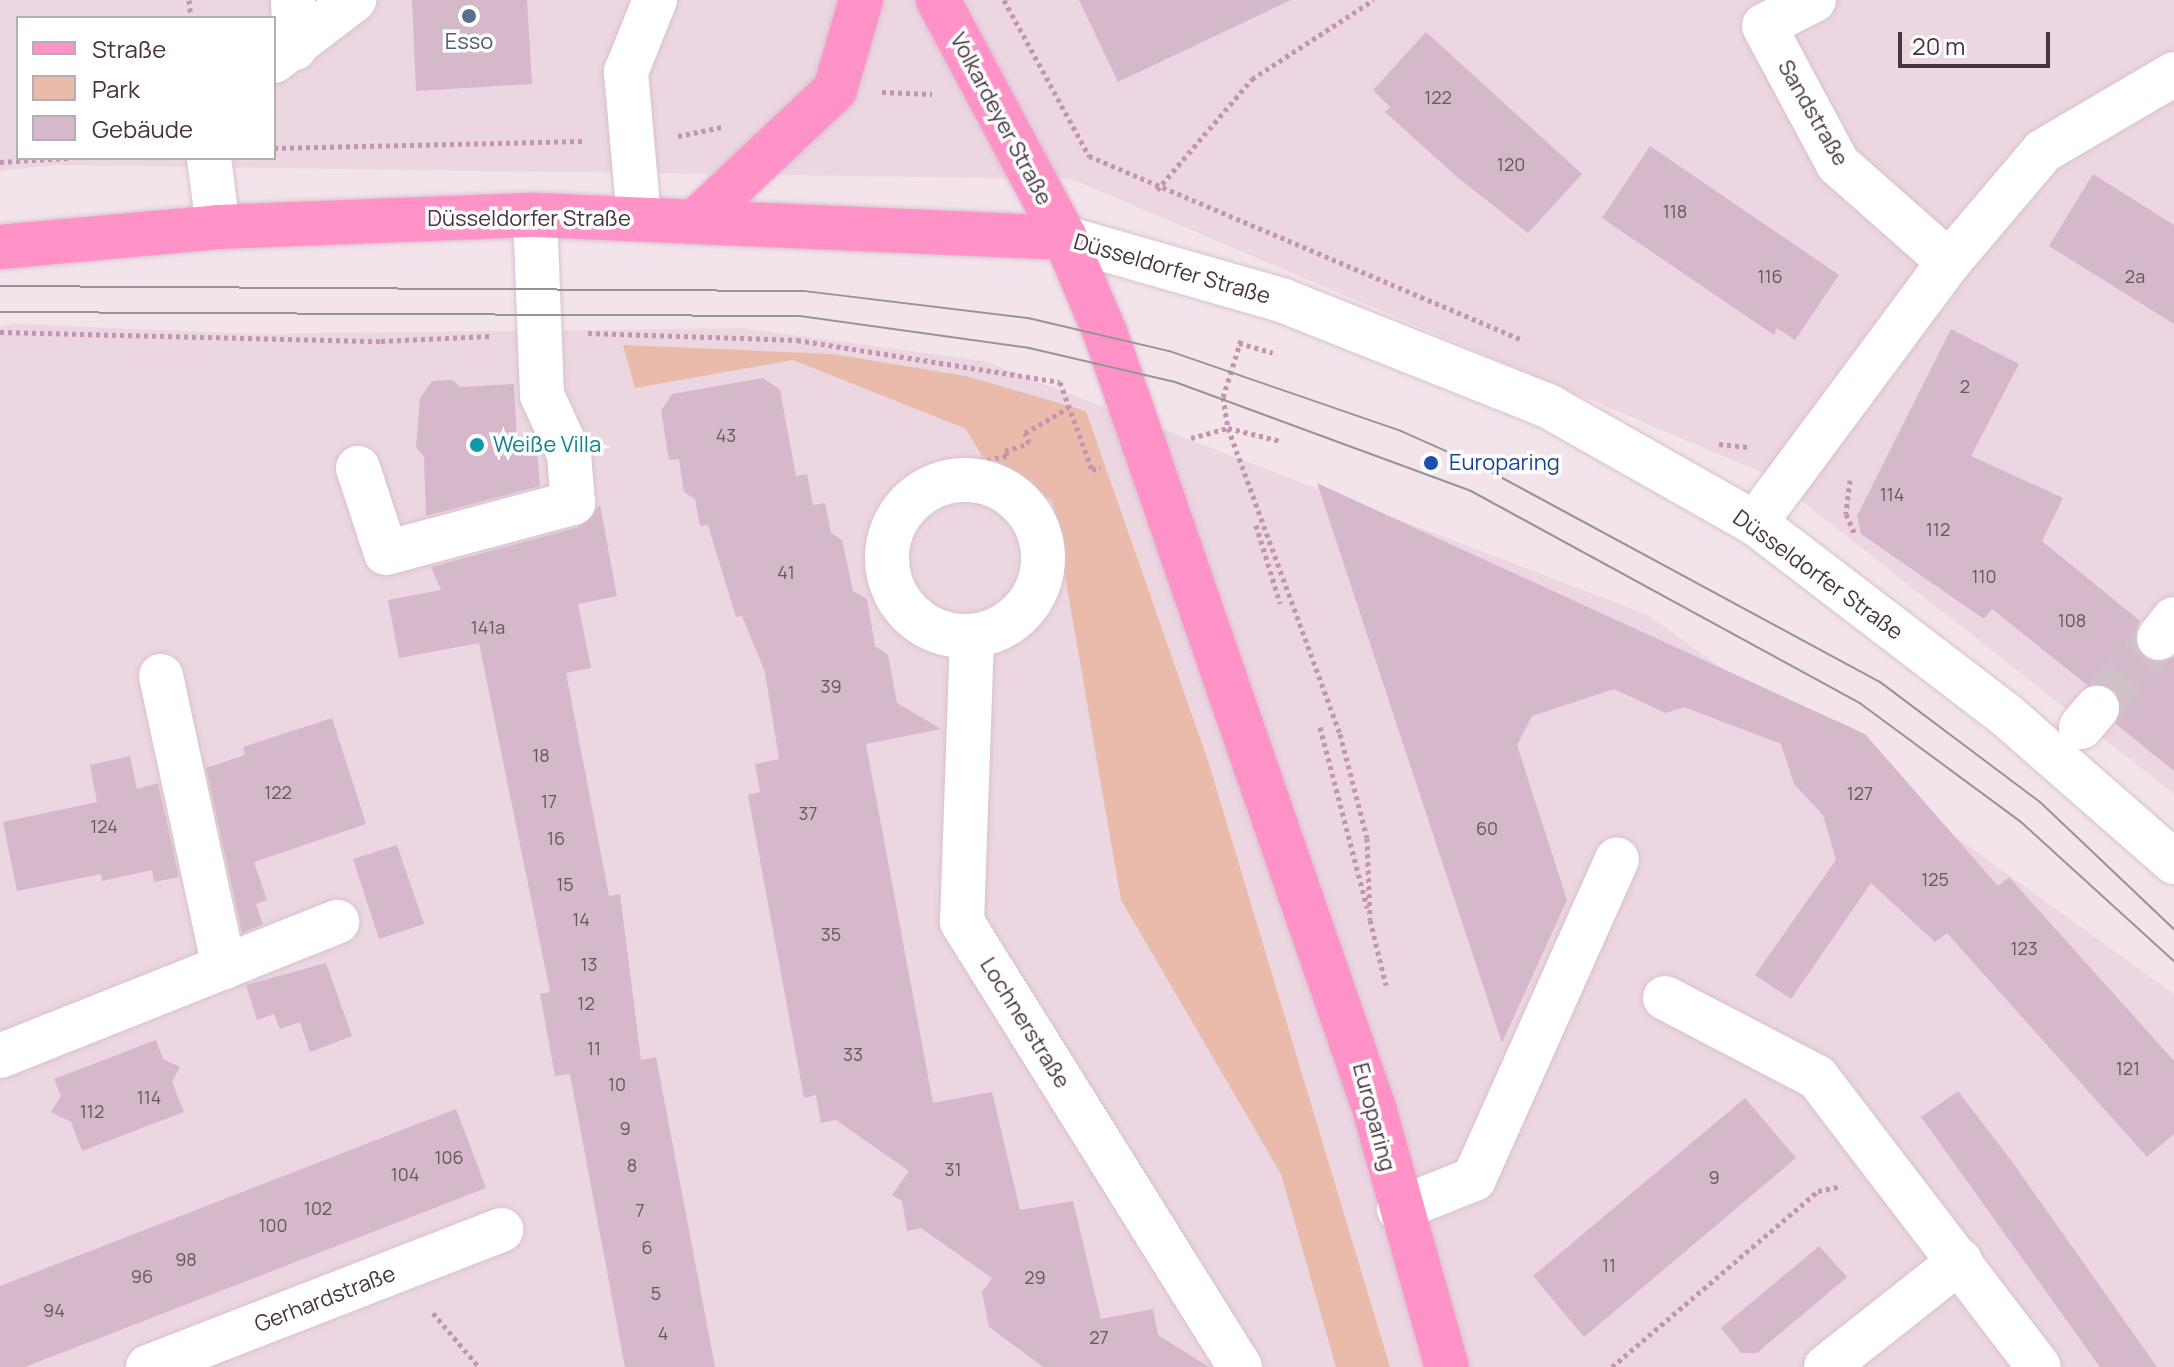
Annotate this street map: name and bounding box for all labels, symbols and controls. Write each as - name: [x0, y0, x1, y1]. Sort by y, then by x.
- marker: Esso: [460, 7, 478, 25]
- legend: [16, 16, 276, 160]
- scale bar: [1902, 16, 2054, 66]
- street label: Volkardeyer Straße: [944, 28, 1058, 210]
- place label: Esso: [445, 29, 493, 55]
- text: 20 m: [1912, 29, 1965, 62]
- text: Straße: [92, 32, 166, 65]
- street label: Sandstraße: [1772, 55, 1854, 171]
- text: Park: [92, 72, 140, 105]
- house number: 122: [1424, 86, 1452, 108]
- text: Gebäude: [92, 112, 193, 145]
- house number: 120: [1497, 153, 1525, 175]
- house number: 118: [1663, 200, 1687, 222]
- street label: Düsseldorfer Straße: [427, 206, 631, 232]
- street label: Düsseldorfer Straße: [1071, 228, 1273, 310]
- house number: 116: [1757, 265, 1783, 287]
- house number: 2a: [2125, 265, 2145, 287]
- house number: 2: [1960, 375, 1970, 397]
- house number: 43: [716, 424, 736, 446]
- place label: Weiße Villa: [493, 432, 601, 458]
- marker: Weiße Villa: [468, 436, 486, 454]
- place label: Europaring: [1449, 450, 1560, 476]
- marker: Europaring: [1420, 452, 1442, 474]
- house number: 114: [1880, 483, 1904, 505]
- street label: Düsseldorfer Straße: [1728, 504, 1908, 646]
- house number: 112: [1926, 518, 1950, 540]
- house number: 41: [777, 561, 795, 583]
- house number: 110: [1971, 565, 1997, 587]
- house number: 108: [2058, 609, 2086, 631]
- house number: 141a: [471, 616, 505, 638]
- house number: 39: [820, 675, 842, 697]
- house number: 18: [532, 744, 550, 766]
- house number: 122: [264, 781, 292, 803]
- house number: 127: [1847, 782, 1873, 804]
- house number: 17: [541, 790, 557, 812]
- house number: 37: [799, 802, 817, 824]
- house number: 124: [90, 815, 118, 837]
- house number: 60: [1476, 817, 1498, 839]
- house number: 16: [547, 827, 565, 849]
- house number: 125: [1921, 868, 1949, 890]
- house number: 15: [556, 873, 574, 895]
- house number: 14: [572, 908, 590, 930]
- house number: 35: [821, 923, 841, 945]
- house number: 123: [2010, 937, 2038, 959]
- house number: 13: [581, 953, 597, 975]
- street label: Lochnerstraße: [974, 953, 1076, 1093]
- house number: 12: [577, 992, 595, 1014]
- house number: 11: [587, 1037, 601, 1059]
- house number: 33: [843, 1043, 863, 1065]
- house number: 121: [2116, 1057, 2140, 1079]
- street label: Europaring: [1347, 1060, 1401, 1174]
- house number: 10: [608, 1073, 626, 1095]
- house number: 114: [137, 1086, 161, 1108]
- house number: 112: [80, 1100, 104, 1122]
- house number: 9: [619, 1117, 631, 1139]
- house number: 106: [434, 1146, 464, 1168]
- house number: 8: [627, 1154, 637, 1176]
- house number: 31: [945, 1158, 961, 1180]
- house number: 104: [391, 1163, 419, 1185]
- house number: 9: [1708, 1166, 1720, 1188]
- house number: 102: [304, 1197, 332, 1219]
- house number: 7: [635, 1199, 645, 1221]
- house number: 100: [259, 1214, 287, 1236]
- house number: 6: [641, 1236, 653, 1258]
- house number: 98: [175, 1248, 197, 1270]
- house number: 11: [1602, 1254, 1616, 1276]
- street label: Gerhardstraße: [251, 1260, 399, 1338]
- house number: 96: [131, 1265, 153, 1287]
- house number: 29: [1024, 1266, 1046, 1288]
- house number: 5: [651, 1282, 661, 1304]
- house number: 94: [43, 1299, 65, 1321]
- house number: 4: [658, 1322, 668, 1344]
- house number: 27: [1089, 1326, 1109, 1348]

